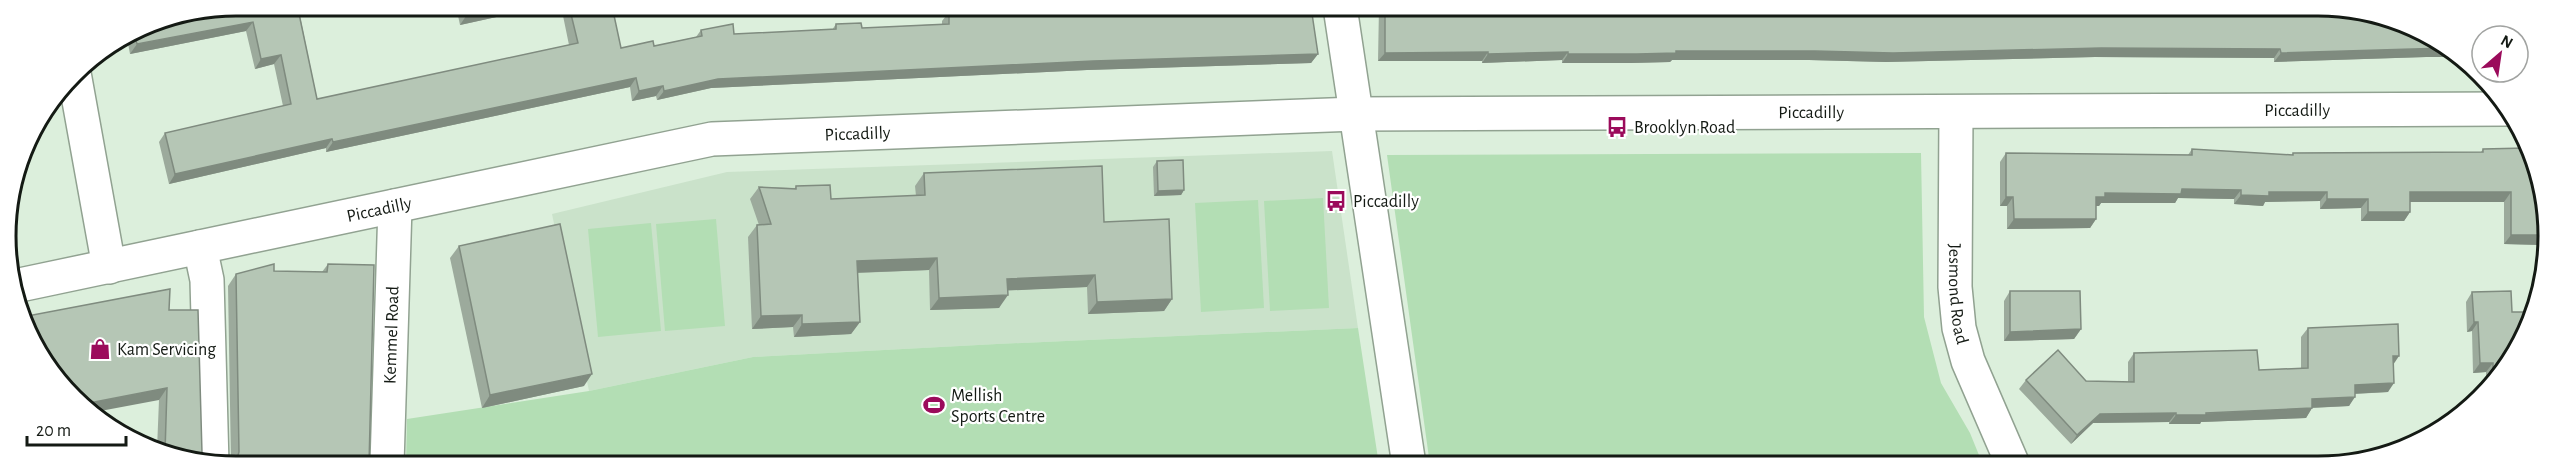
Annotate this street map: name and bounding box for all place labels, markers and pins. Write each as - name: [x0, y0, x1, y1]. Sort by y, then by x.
- bus stop icon: Brooklyn Road: [1605, 115, 1629, 139]
- place label: Brooklyn Road: [1634, 119, 1735, 137]
- bus stop icon: Piccadilly: [1324, 189, 1348, 213]
- place label: Piccadilly: [1353, 193, 1419, 211]
- shop icon: Kam Servicing: [88, 337, 112, 361]
- place label: Kam Servicing: [117, 341, 216, 359]
- place label: Mellish Sports Centre: [951, 387, 1045, 426]
- sports icon: Mellish Sports Centre: [922, 393, 946, 417]

